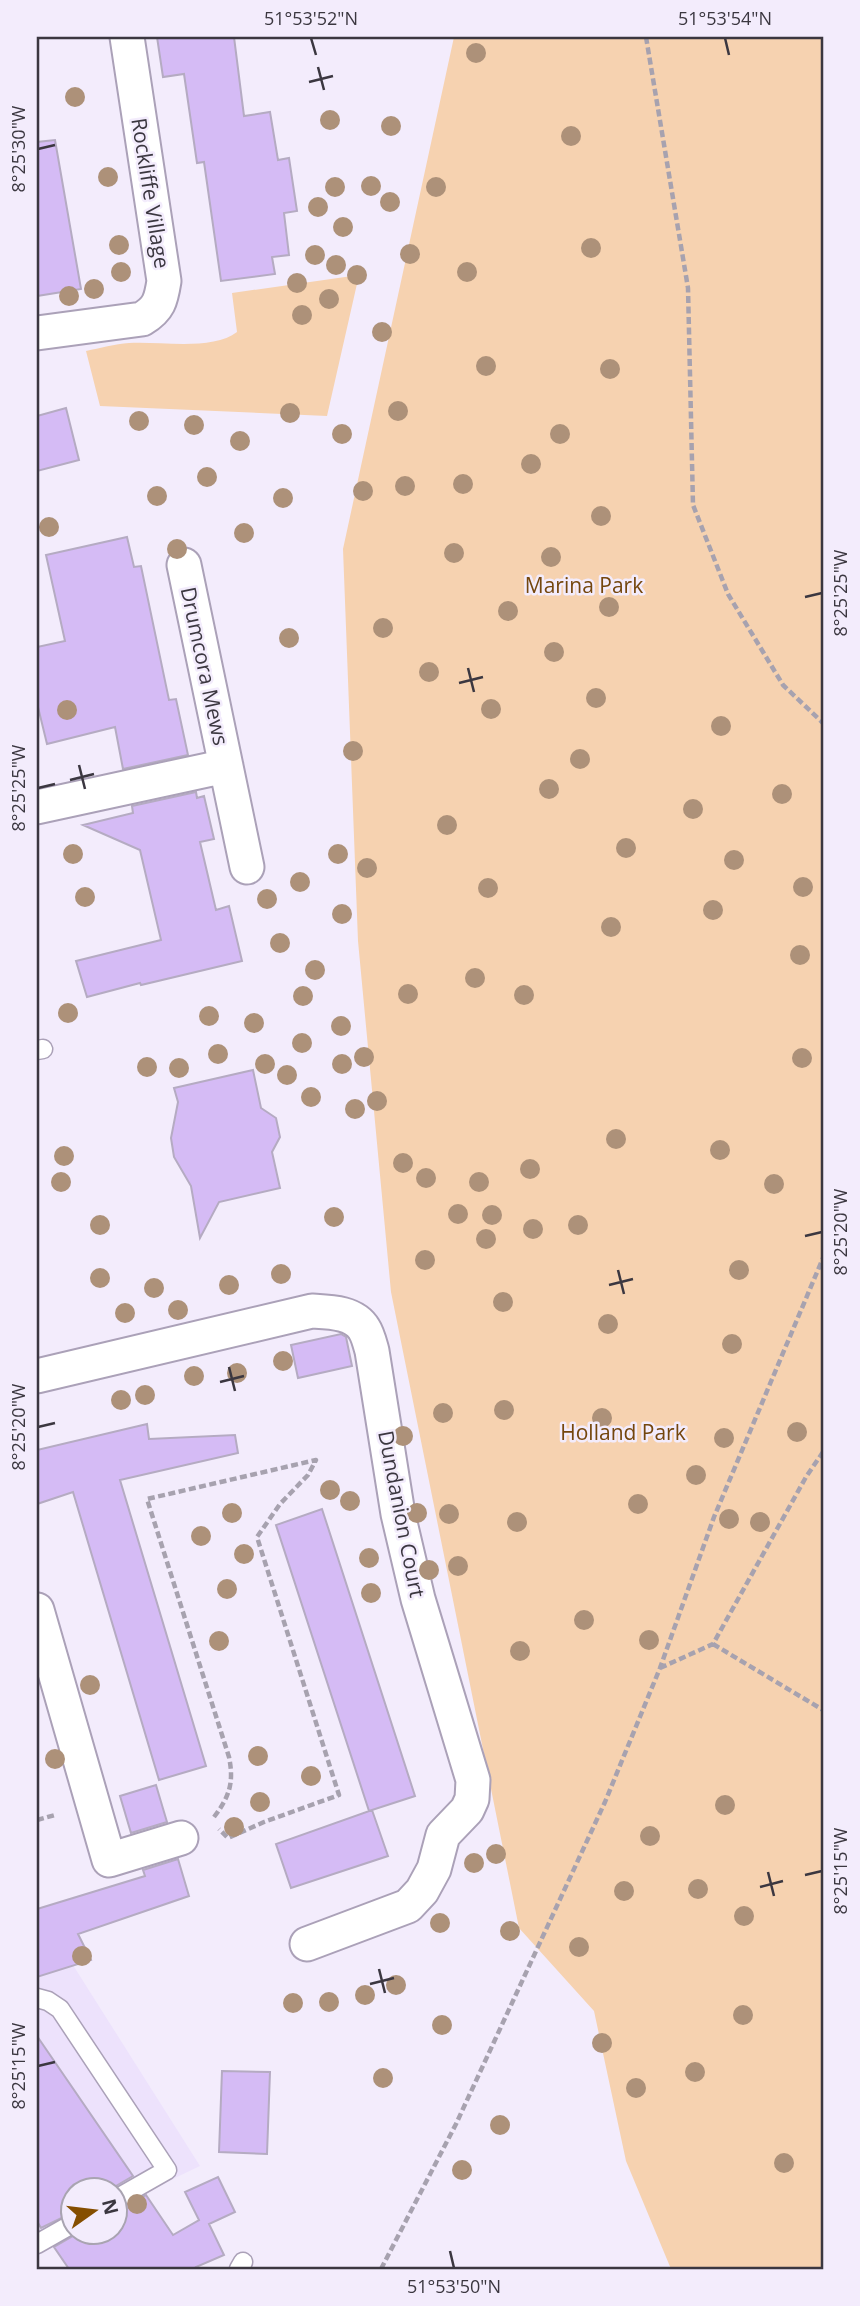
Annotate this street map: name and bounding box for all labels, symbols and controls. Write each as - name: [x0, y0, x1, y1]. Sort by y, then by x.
- text: 51°53'52"N: [264, 6, 358, 30]
- text: 51°53'54"N: [678, 6, 772, 30]
- text: 8°25'30"W: [6, 105, 30, 192]
- street label: Rockliffe Village: [125, 116, 177, 270]
- text: 8°25'25"W: [828, 549, 852, 636]
- park label: Marina Park: [525, 571, 643, 599]
- street label: Drumcora Mews: [175, 584, 235, 748]
- text: 8°25'25"W: [6, 744, 30, 831]
- text: 8°25'20"W: [828, 1188, 852, 1275]
- text: 8°25'20"W: [6, 1383, 30, 1470]
- park label: Holland Park: [560, 1418, 686, 1446]
- street label: Dundanion Court: [372, 1428, 432, 1600]
- text: 8°25'15"W: [828, 1827, 852, 1914]
- text: 8°25'15"W: [6, 2022, 30, 2109]
- north arrow: [60, 2176, 130, 2246]
- text: N: [96, 2196, 125, 2218]
- text: 51°53'50"N: [407, 2274, 501, 2298]

